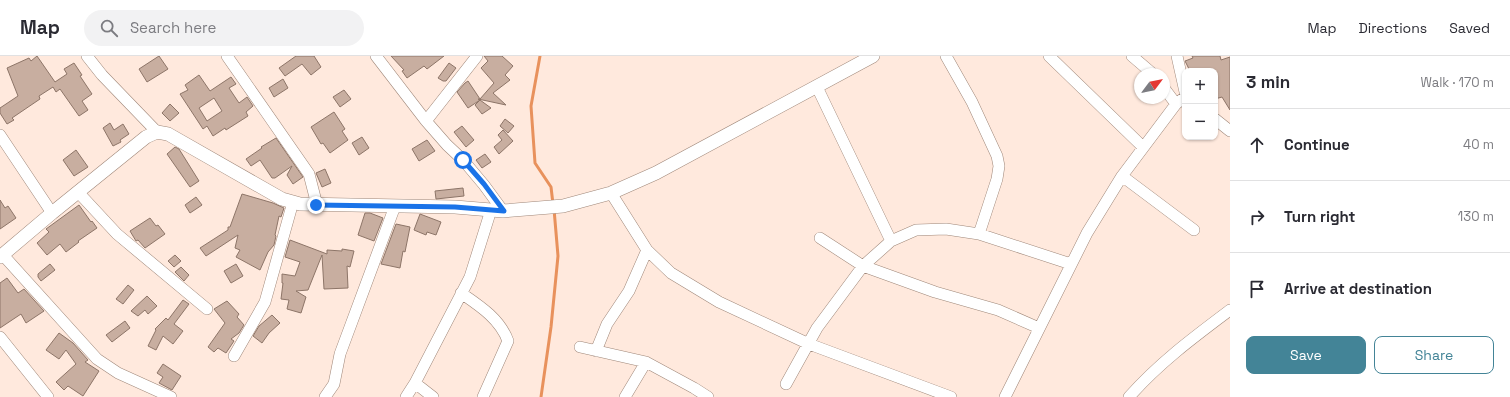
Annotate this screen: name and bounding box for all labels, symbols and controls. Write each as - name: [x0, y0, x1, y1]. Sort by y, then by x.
- search box: [84, 10, 364, 46]
- text: Map: [20, 15, 60, 40]
- icon: search: [98, 17, 120, 39]
- text: Search here: [130, 18, 216, 37]
- text: Map: [1307, 19, 1337, 37]
- text: Directions: [1359, 19, 1427, 37]
- text: Saved: [1449, 19, 1490, 37]
- north arrow: [1134, 68, 1170, 104]
- map controls: [1182, 68, 1218, 140]
- button: +: [1182, 68, 1218, 104]
- text: 3 min: [1246, 71, 1290, 93]
- text: Walk · 170 m: [1420, 74, 1494, 91]
- button: −: [1182, 104, 1218, 140]
- icon: ahead: [1246, 134, 1268, 156]
- text: Continue: [1284, 135, 1350, 154]
- text: 40 m: [1463, 136, 1494, 153]
- route start: [454, 151, 472, 169]
- route end: [307, 196, 325, 214]
- icon: right: [1246, 206, 1268, 228]
- text: Turn right: [1284, 207, 1355, 226]
- text: 130 m: [1458, 208, 1494, 225]
- icon: arrive: [1246, 278, 1268, 300]
- text: Arrive at destination: [1284, 279, 1432, 298]
- button: Save: [1246, 336, 1366, 374]
- button: Share: [1374, 336, 1494, 374]

